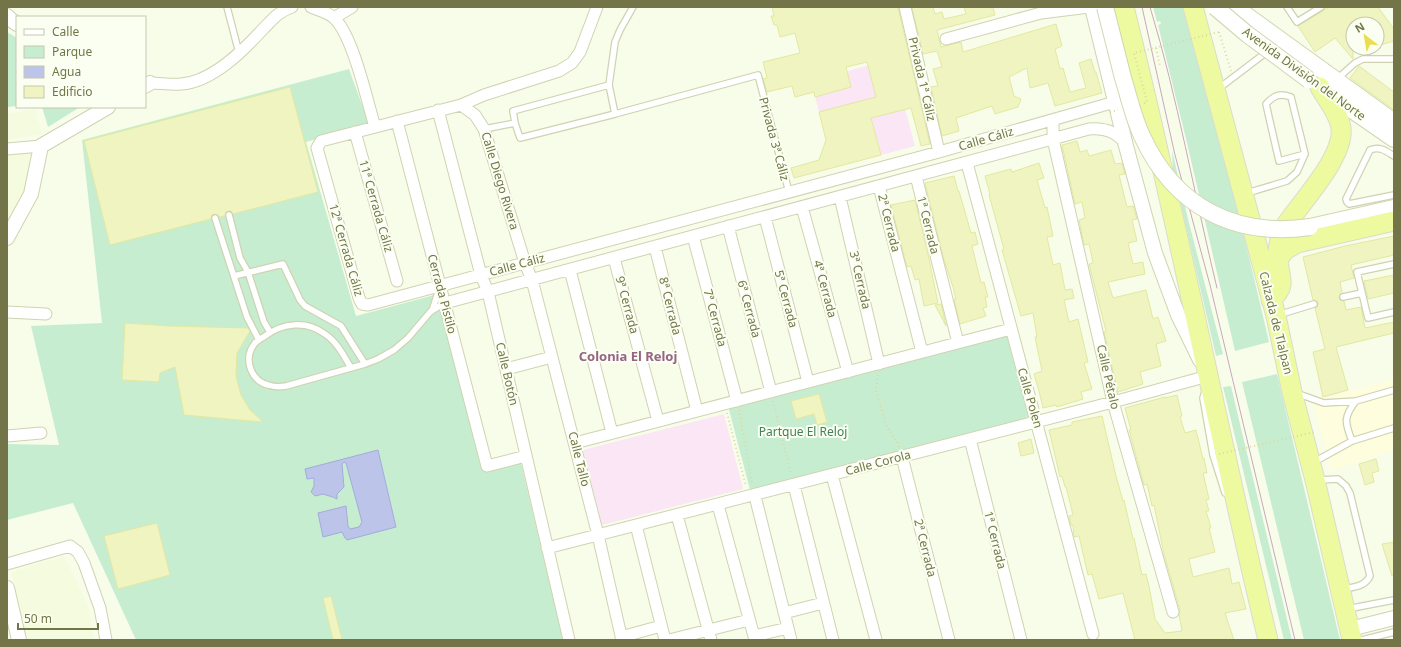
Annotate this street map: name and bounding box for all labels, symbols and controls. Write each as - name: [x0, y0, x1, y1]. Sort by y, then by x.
- legend: [16, 16, 146, 108]
- north arrow: [1345, 16, 1385, 56]
- text: Calle: [52, 23, 80, 40]
- street label: Avenida División del Norte: [1240, 24, 1368, 124]
- street label: Privada 1ª Cáliz: [905, 35, 940, 123]
- text: Parque: [52, 43, 93, 60]
- text: Agua: [52, 63, 81, 80]
- text: Edificio: [52, 83, 93, 100]
- street label: Privada 3ª Cáliz: [755, 95, 794, 183]
- street label: Calle Cáliz: [956, 122, 1016, 154]
- street label: Calle Diego Rivera: [477, 130, 523, 232]
- street label: 11ª Cerrada Cáliz: [355, 158, 398, 254]
- street label: 2ª Cerrada: [874, 192, 905, 254]
- street label: 1ª Cerrada: [913, 194, 944, 256]
- street label: 12ª Cerrada Cáliz: [325, 202, 368, 298]
- street label: Calle Cáliz: [487, 249, 547, 280]
- street label: 3ª Cerrada: [846, 249, 875, 311]
- street label: Cerrada Pistilo: [424, 252, 461, 336]
- street label: 4ª Cerrada: [810, 258, 841, 320]
- street label: 5ª Cerrada: [771, 268, 802, 330]
- street label: Calzada de Tlalpan: [1255, 270, 1297, 376]
- street label: 9ª Cerrada: [612, 274, 643, 336]
- street label: 8ª Cerrada: [655, 275, 686, 337]
- street label: 6ª Cerrada: [734, 278, 765, 340]
- street label: 7ª Cerrada: [700, 287, 731, 349]
- street label: Calle Botón: [492, 341, 523, 407]
- street label: Calle Pétalo: [1093, 343, 1124, 411]
- district label: Colonia El Reloj: [579, 347, 677, 365]
- street label: Calle Polen: [1014, 366, 1047, 430]
- park label: Partque El Reloj: [759, 423, 847, 440]
- street label: Calle Tallo: [564, 430, 595, 488]
- street label: Calle Corola: [843, 446, 912, 479]
- street label: 1ª Cerrada: [980, 509, 1011, 571]
- street label: 2ª Cerrada: [910, 517, 941, 579]
- scale bar: [18, 605, 98, 631]
- text: 50 m: [24, 610, 52, 627]

